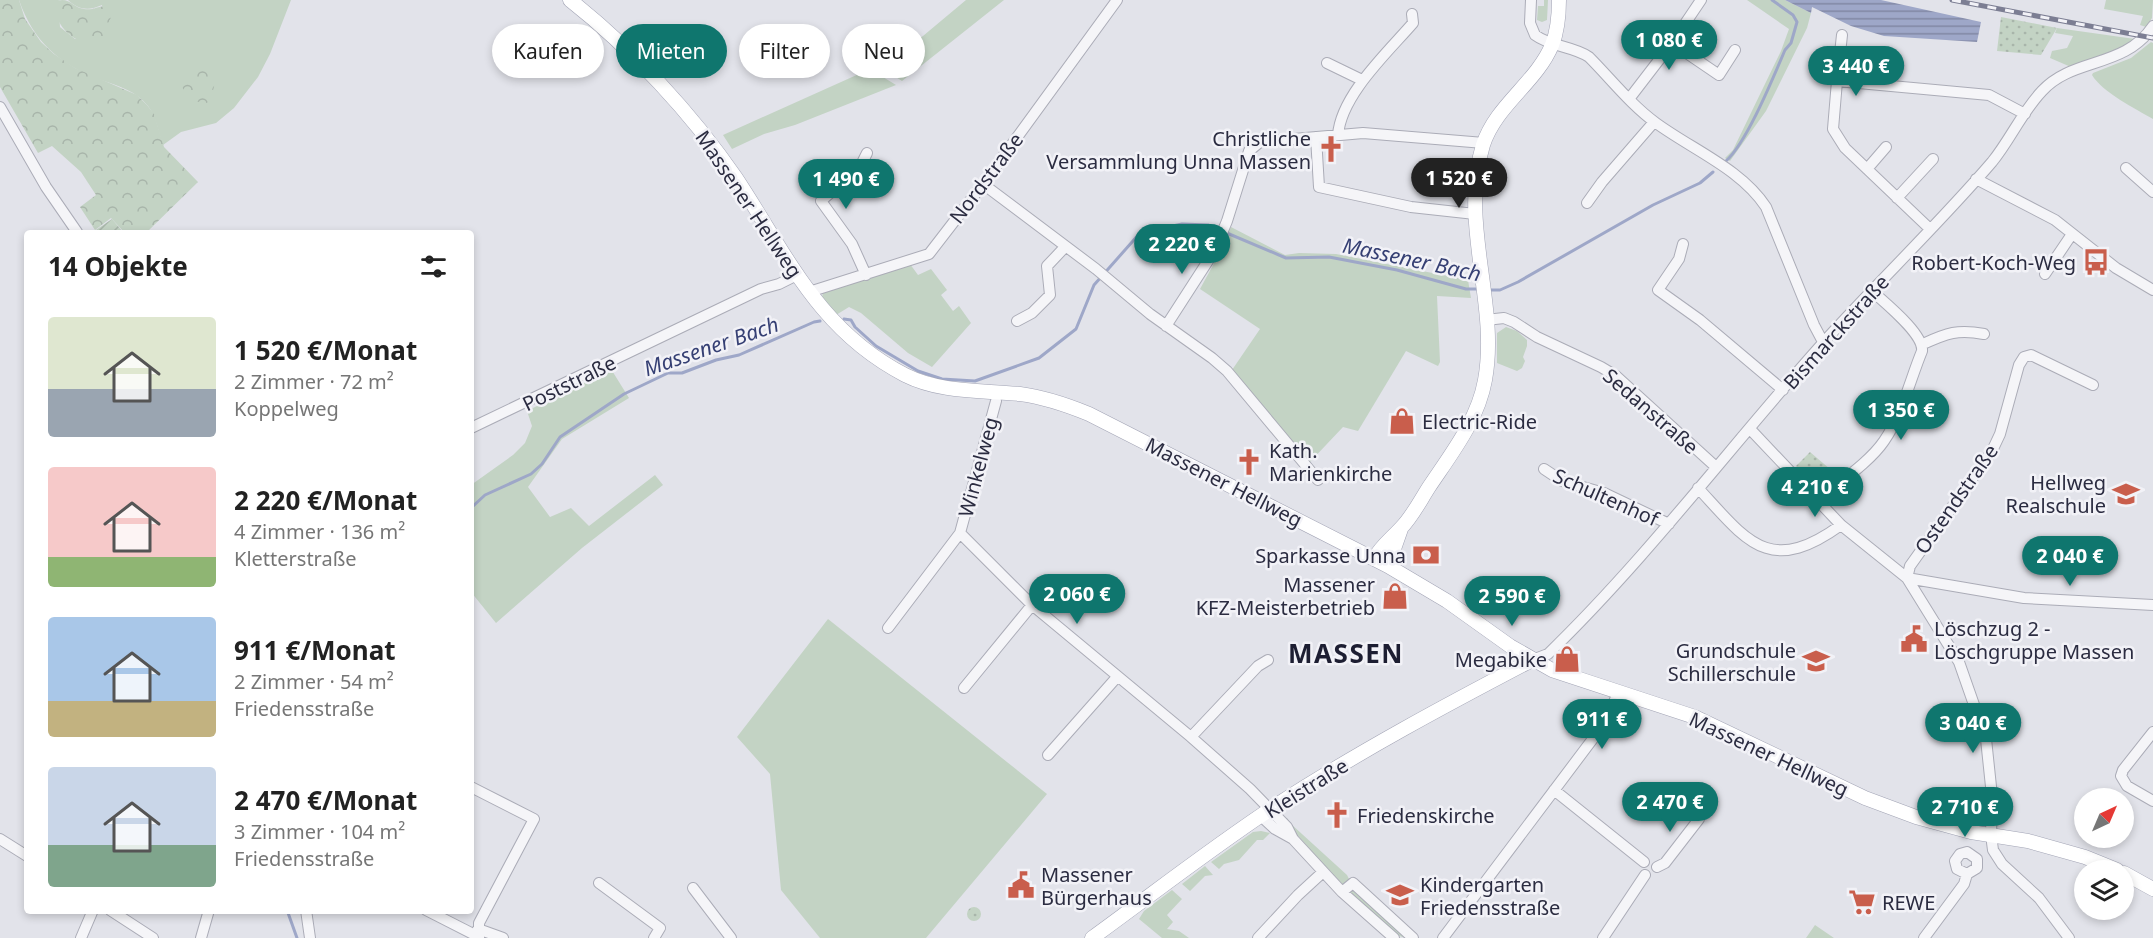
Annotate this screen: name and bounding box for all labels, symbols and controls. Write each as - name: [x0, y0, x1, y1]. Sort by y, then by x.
- pin: 1 080 €: [1614, 20, 1724, 71]
- chip: Kaufen: [492, 24, 604, 78]
- chip: Mieten: [616, 24, 727, 78]
- chip: Filter: [739, 24, 830, 78]
- chip: Neu: [842, 24, 925, 78]
- text: 1 080 €: [1635, 26, 1703, 53]
- pin: 3 440 €: [1801, 46, 1911, 97]
- text: 3 440 €: [1822, 52, 1890, 79]
- street label: Massener Hellweg: [690, 125, 808, 283]
- place label: Christliche Versammlung Unna Massen: [1046, 125, 1311, 175]
- street label: Nordstraße: [943, 127, 1029, 229]
- church icon: Christliche Versammlung Unna Massen: [1316, 134, 1346, 164]
- pin: 1 520 €: [1404, 158, 1514, 209]
- pin: 1 490 €: [791, 159, 901, 210]
- text: 1 520 €: [1425, 164, 1493, 191]
- text: 1 490 €: [812, 165, 880, 192]
- pin: 2 220 €: [1127, 224, 1237, 275]
- text: 2 220 €: [1148, 230, 1216, 257]
- water label: Massener Bach: [1340, 231, 1484, 287]
- bus stop icon: Robert-Koch-Weg: [2081, 247, 2111, 277]
- text: 14 Objekte: [48, 248, 188, 284]
- place label: Robert-Koch-Weg: [1911, 249, 2076, 276]
- icon: filters: [417, 250, 450, 283]
- street label: Bismarckstraße: [1777, 269, 1895, 395]
- water label: Massener Bach: [640, 310, 782, 382]
- text: 1 520 €/Monat: [234, 332, 417, 368]
- icon: home: [96, 341, 168, 413]
- street label: Poststraße: [518, 349, 620, 417]
- street label: Sedanstraße: [1598, 362, 1704, 460]
- text: 2 Zimmer · 72 m²: [234, 368, 394, 395]
- pin: 1 350 €: [1846, 390, 1956, 441]
- text: Koppelweg: [234, 395, 339, 422]
- text: 1 350 €: [1867, 396, 1935, 423]
- shop icon: Electric-Ride: [1387, 406, 1417, 436]
- place label: Electric-Ride: [1422, 408, 1537, 435]
- street label: Winkelweg: [952, 414, 1004, 520]
- street label: Massener Hellweg: [1141, 431, 1307, 533]
- place label: Kath. Marienkirche: [1269, 437, 1392, 487]
- street label: Ostendstraße: [1908, 439, 2004, 559]
- church icon: Kath. Marienkirche: [1234, 447, 1264, 477]
- street label: Schultenhof: [1549, 462, 1664, 533]
- pin: 4 210 €: [1760, 467, 1870, 518]
- place label: Hellweg Realschule: [2006, 469, 2106, 519]
- text: 4 210 €: [1781, 473, 1849, 500]
- school or university icon: Hellweg Realschule: [2111, 479, 2141, 509]
- text: 2 220 €/Monat: [234, 482, 417, 518]
- icon: home: [96, 491, 168, 563]
- text: 4 Zimmer · 136 m²: [234, 518, 405, 545]
- pin: 2 040 €: [2015, 536, 2125, 587]
- bank icon: Sparkasse Unna: [1411, 540, 1441, 570]
- place label: Sparkasse Unna: [1255, 542, 1406, 569]
- text: 2 040 €: [2036, 542, 2104, 569]
- text: Kletterstraße: [234, 545, 357, 572]
- place label: Massener KFZ-Meisterbetrieb: [1196, 571, 1375, 621]
- pin: 2 060 €: [1022, 574, 1132, 625]
- pin: 2 590 €: [1457, 576, 1567, 627]
- text: 2 060 €: [1043, 580, 1111, 607]
- shop icon: Massener KFZ-Meisterbetrieb: [1380, 581, 1410, 611]
- text: 2 590 €: [1478, 582, 1546, 609]
- place label: Löschzug 2 - Löschgruppe Massen: [1934, 615, 2134, 665]
- public building icon: Löschzug 2 - Löschgruppe Massen: [1899, 624, 1929, 654]
- text: 911 €/Monat: [234, 632, 396, 668]
- district label: MASSEN: [1288, 635, 1404, 671]
- place label: Grundschule Schillerschule: [1668, 637, 1796, 687]
- icon: home: [96, 641, 168, 713]
- shop icon: Megabike: [1552, 644, 1582, 674]
- place label: Megabike: [1455, 646, 1547, 673]
- school or university icon: Grundschule Schillerschule: [1801, 646, 1831, 676]
- text: 2 Zimmer · 54 m²: [234, 668, 394, 695]
- text: Friedensstraße: [234, 695, 374, 722]
- pin: 911 €: [1560, 699, 1644, 750]
- pin: 3 040 €: [1918, 703, 2028, 754]
- text: 911 €: [1577, 705, 1627, 732]
- street label: Massener Hellweg: [1685, 705, 1853, 803]
- text: 3 040 €: [1939, 709, 2007, 736]
- street label: Kleistraße: [1259, 752, 1353, 824]
- text: 2 470 €/Monat: [234, 782, 417, 818]
- pin: 2 470 €: [1615, 782, 1725, 833]
- pin: 2 710 €: [1910, 787, 2020, 838]
- text: 2 470 €: [1636, 788, 1704, 815]
- north arrow: [2074, 788, 2134, 848]
- map controls: [2074, 788, 2134, 920]
- icon: home: [96, 791, 168, 863]
- text: 2 710 €: [1931, 793, 1999, 820]
- church icon: Friedenskirche: [1322, 800, 1352, 830]
- place label: Friedenskirche: [1357, 802, 1495, 829]
- text: 3 Zimmer · 104 m²: [234, 818, 405, 845]
- text: Friedensstraße: [234, 845, 374, 872]
- button: layers: [2074, 860, 2134, 920]
- place label: Massener Bürgerhaus: [1041, 861, 1152, 911]
- public building icon: Massener Bürgerhaus: [1006, 870, 1036, 900]
- place label: Kindergarten Friedensstraße: [1420, 871, 1560, 921]
- school or university icon: Kindergarten Friedensstraße: [1385, 880, 1415, 910]
- supermarket icon: REWE: [1847, 887, 1877, 917]
- place label: REWE: [1882, 889, 1935, 916]

